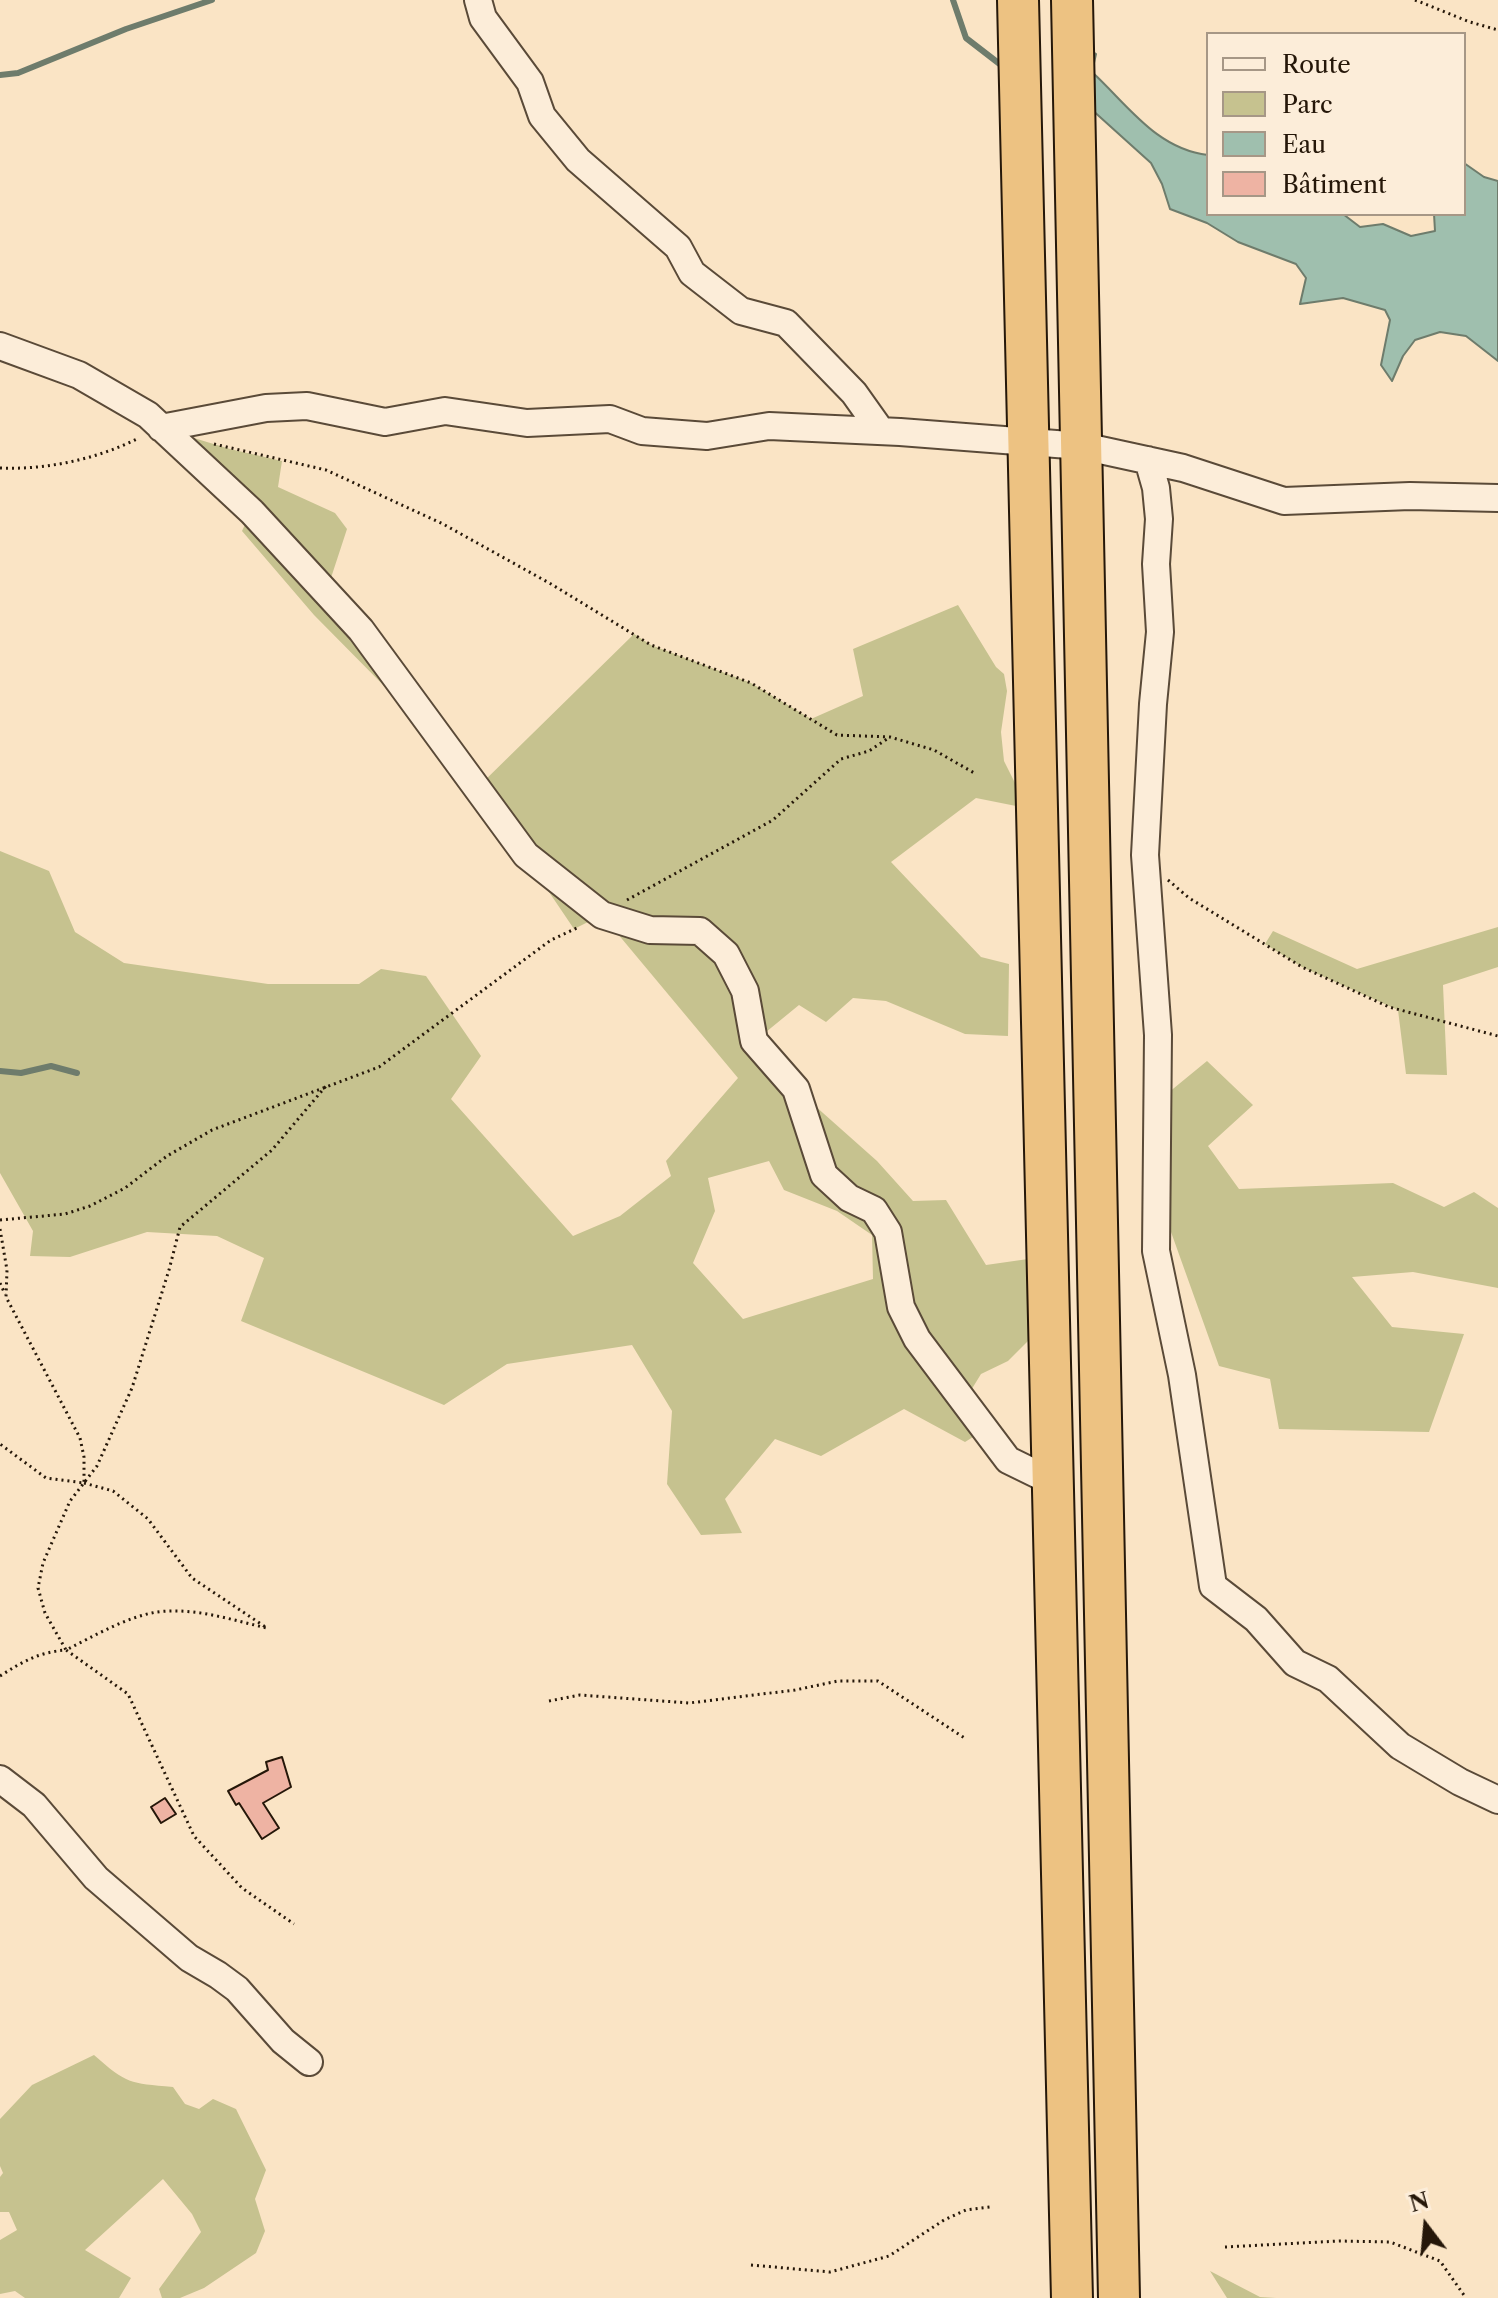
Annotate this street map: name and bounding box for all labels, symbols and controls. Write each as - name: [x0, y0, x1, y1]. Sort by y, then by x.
- legend: [1206, 32, 1466, 216]
- text: Route: [1282, 50, 1351, 79]
- text: Parc: [1282, 90, 1333, 119]
- text: Eau: [1282, 130, 1326, 159]
- text: Bâtiment: [1282, 170, 1387, 199]
- north arrow: [1386, 2186, 1466, 2266]
- text: N: [1406, 2187, 1432, 2218]

